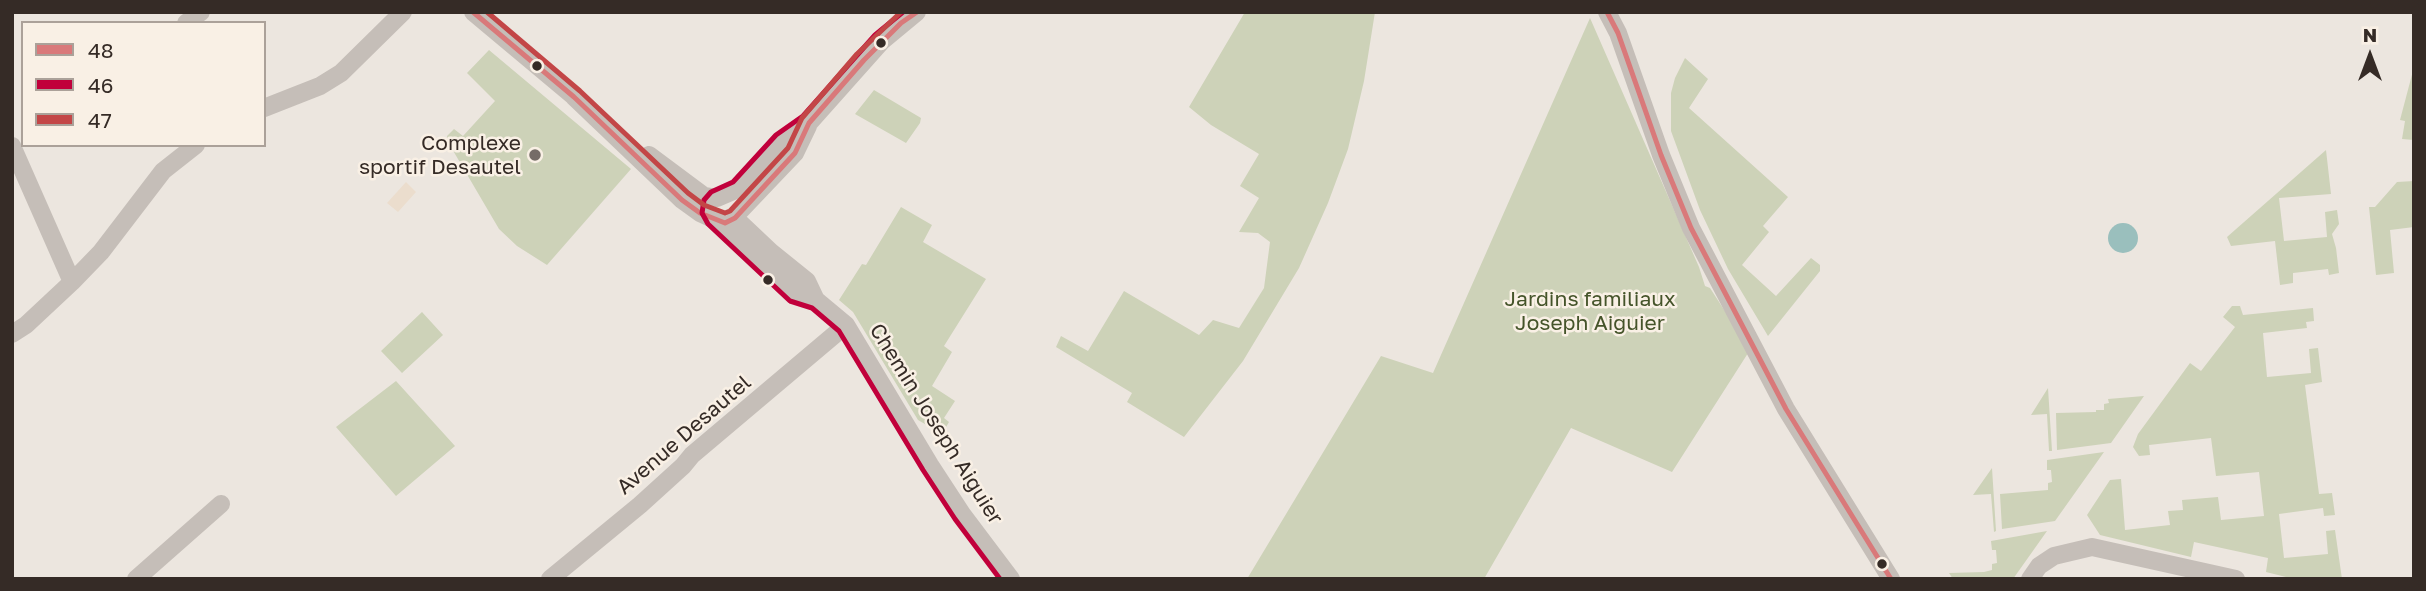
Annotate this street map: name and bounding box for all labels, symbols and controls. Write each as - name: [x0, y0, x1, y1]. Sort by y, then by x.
- legend: [21, 21, 266, 147]
- north arrow: [2335, 21, 2405, 91]
- text: N: [2363, 23, 2377, 46]
- unlabelled marker: [874, 36, 888, 50]
- text: 48: [88, 37, 114, 63]
- unlabelled marker: [530, 59, 544, 73]
- text: 46: [88, 72, 114, 98]
- text: 47: [88, 107, 112, 133]
- place label: Complexe sportif Desautel: [359, 130, 521, 180]
- marker: Complexe sportif Desautel: [527, 147, 543, 163]
- unlabelled marker: [761, 273, 775, 287]
- park label: Jardins familiaux Joseph Aiguier: [1504, 286, 1676, 336]
- street label: Chemin Joseph Aiguier: [864, 319, 1008, 529]
- street label: Avenue Desautel: [612, 370, 756, 500]
- unlabelled marker: [1875, 557, 1889, 571]

